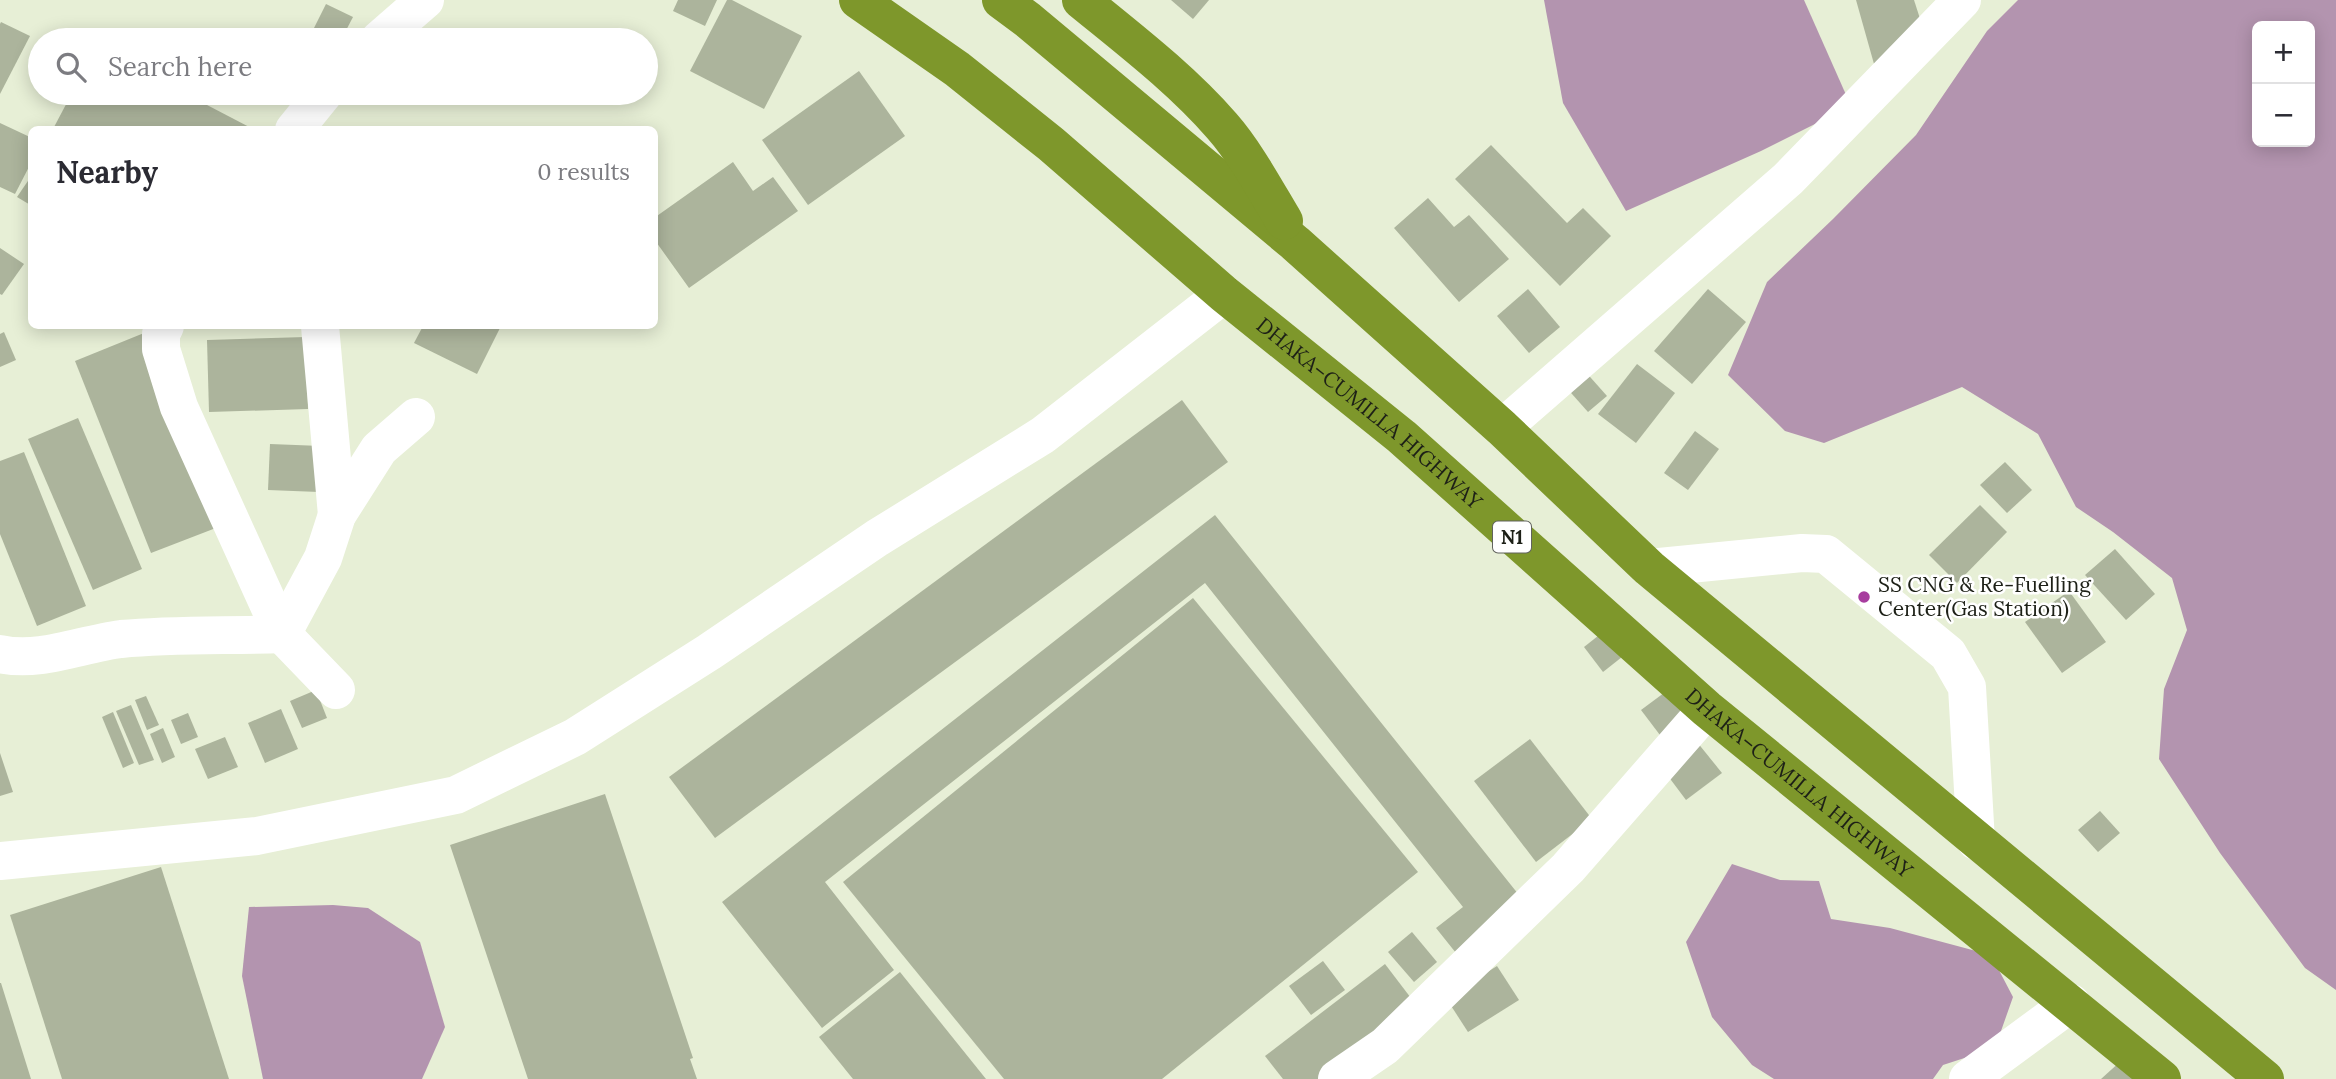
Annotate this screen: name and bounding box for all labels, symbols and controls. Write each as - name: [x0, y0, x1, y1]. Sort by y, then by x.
- map controls: [2252, 21, 2315, 147]
- button: +: [2252, 21, 2315, 84]
- search box: [28, 28, 658, 105]
- icon: search: [52, 48, 90, 86]
- text: Search here: [108, 50, 252, 83]
- button: −: [2252, 84, 2315, 147]
- text: Nearby: [56, 153, 158, 191]
- text: 0 results: [537, 157, 630, 186]
- street label: DHAKA–CUMILLA HIGHWAY: [1251, 311, 1489, 516]
- road number: N1: [1493, 522, 1531, 552]
- place label: SS CNG & Re-Fuelling Center(Gas Station): [1878, 571, 2091, 622]
- marker: SS CNG & Re-Fuelling Center(Gas Station): [1856, 589, 1872, 605]
- street label: DHAKA–CUMILLA HIGHWAY: [1680, 682, 1919, 884]

